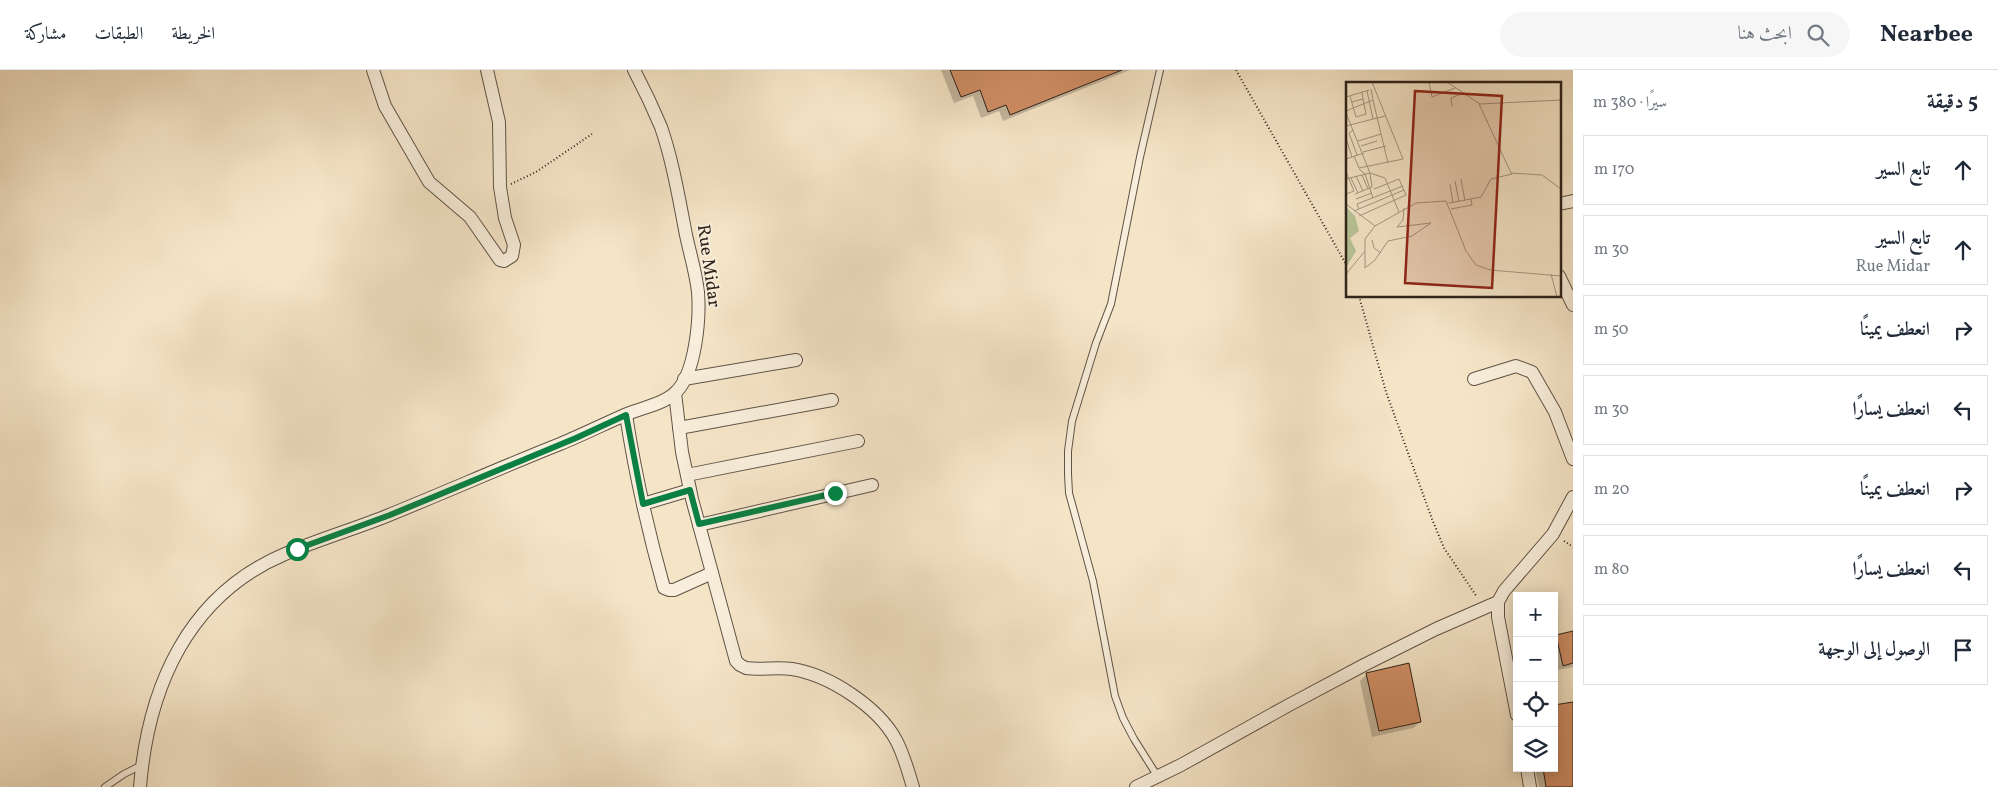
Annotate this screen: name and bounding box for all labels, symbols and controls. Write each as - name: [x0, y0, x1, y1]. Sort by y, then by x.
- search box: [1500, 12, 1850, 57]
- text: Nearbee: [1880, 18, 1973, 52]
- text: ابحث هنا: [1737, 21, 1792, 47]
- icon: search: [1804, 21, 1832, 49]
- text: مشاركة: [25, 22, 66, 47]
- text: الطبقات: [94, 22, 143, 47]
- text: الخريطة: [171, 22, 215, 47]
- inset map: [1346, 82, 1560, 298]
- text: 5 دقيقة: [1927, 88, 1978, 117]
- text: سيرًا · 380 m: [1593, 92, 1667, 114]
- icon: ahead: [1949, 156, 1977, 184]
- text: تابع السير: [1877, 157, 1930, 183]
- text: 170 m: [1594, 159, 1634, 181]
- street label: Rue Midar: [690, 223, 726, 309]
- text: تابع السير: [1877, 226, 1930, 252]
- icon: ahead: [1949, 236, 1977, 264]
- text: 30 m: [1594, 239, 1629, 261]
- text: Rue Midar: [1856, 256, 1930, 278]
- icon: right: [1949, 316, 1977, 344]
- text: انعطف يمينًا: [1860, 317, 1930, 343]
- text: 50 m: [1594, 319, 1628, 341]
- icon: left: [1949, 396, 1977, 424]
- text: انعطف يسارًا: [1852, 397, 1930, 423]
- text: 30 m: [1594, 399, 1629, 421]
- icon: right: [1949, 476, 1977, 504]
- text: انعطف يمينًا: [1860, 477, 1930, 503]
- text: 20 m: [1594, 479, 1629, 501]
- route end: [824, 482, 847, 505]
- route start: [286, 538, 309, 561]
- icon: left: [1949, 556, 1977, 584]
- text: انعطف يسارًا: [1852, 557, 1930, 583]
- text: 80 m: [1594, 559, 1629, 581]
- map controls: [1513, 592, 1558, 772]
- button: +: [1513, 592, 1558, 637]
- icon: arrive: [1949, 636, 1977, 664]
- button: −: [1513, 637, 1558, 682]
- text: الوصول إلى الوجهة: [1818, 637, 1930, 663]
- button: locate: [1513, 682, 1558, 727]
- button: layers: [1513, 727, 1558, 772]

